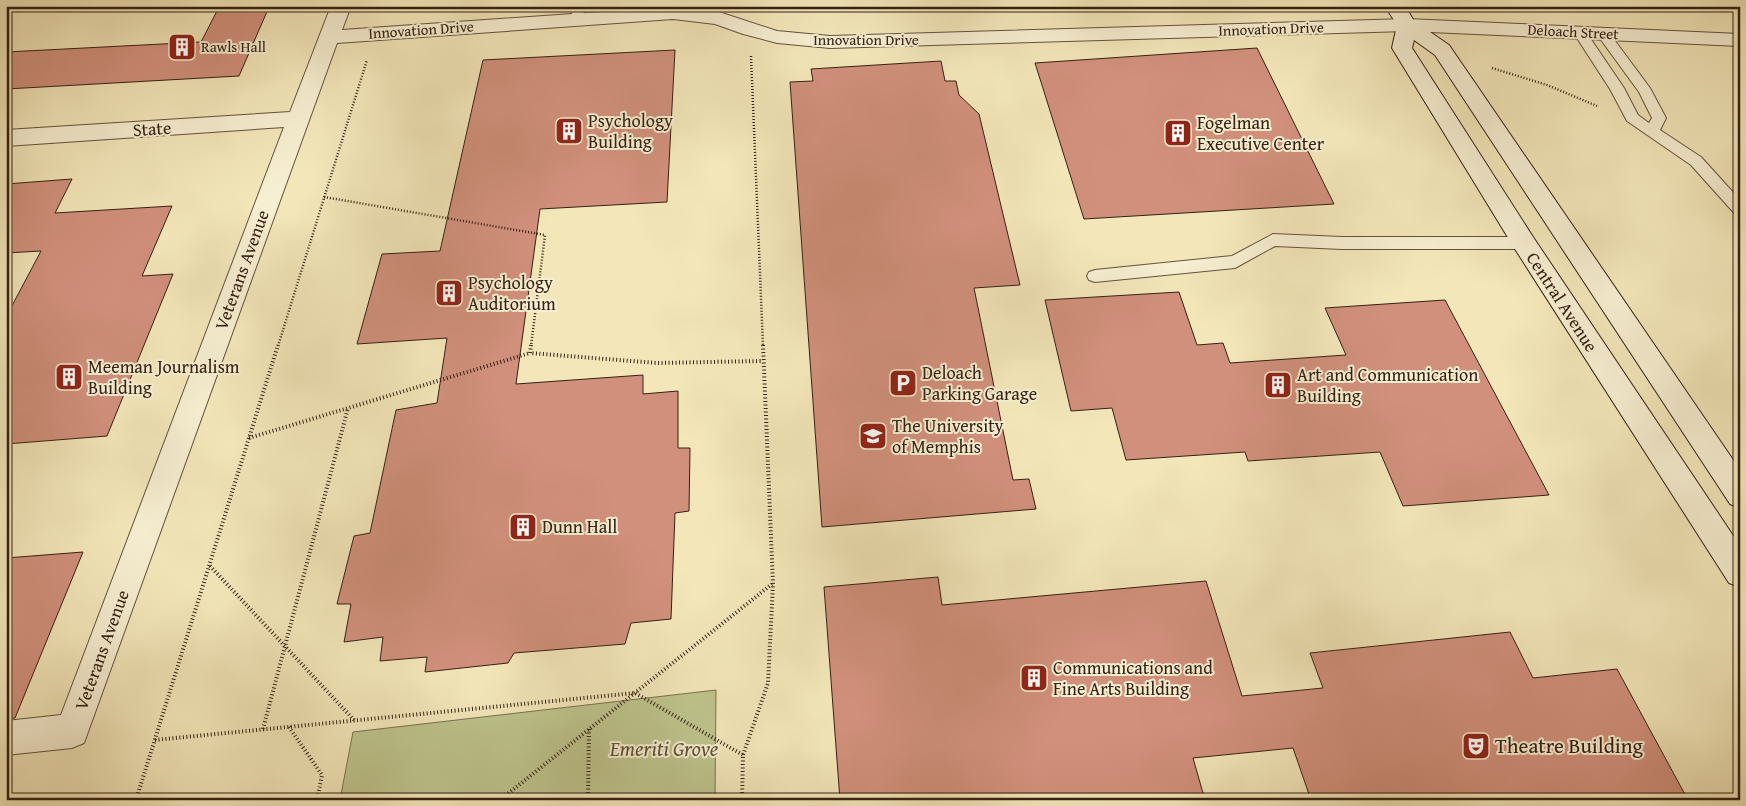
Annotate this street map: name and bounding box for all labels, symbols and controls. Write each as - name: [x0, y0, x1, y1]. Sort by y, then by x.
- street label: Innovation Drive: [368, 15, 474, 44]
- street label: Innovation Drive: [1218, 16, 1324, 41]
- street label: Deloach Street: [1527, 19, 1620, 44]
- street label: Innovation Drive: [813, 29, 919, 50]
- building icon: Rawls Hall: [167, 32, 197, 62]
- place label: Rawls Hall: [201, 36, 266, 57]
- place label: Psychology Building: [588, 107, 673, 155]
- place label: Fogelman Executive Center: [1197, 109, 1325, 157]
- street label: State: [132, 114, 172, 143]
- building icon: Psychology Building: [554, 116, 584, 146]
- building icon: Fogelman Executive Center: [1163, 118, 1193, 148]
- street label: Veterans Avenue: [207, 206, 276, 334]
- street label: Central Avenue: [1520, 246, 1605, 357]
- place label: Psychology Auditorium: [468, 269, 556, 317]
- building icon: Psychology Auditorium: [434, 278, 464, 308]
- place label: Meeman Journalism Building: [88, 353, 240, 401]
- place label: Deloach Parking Garage: [922, 359, 1037, 407]
- place label: Art and Communication Building: [1297, 361, 1478, 409]
- building icon: Meeman Journalism Building: [54, 362, 84, 392]
- parking icon: Deloach Parking Garage: [888, 368, 918, 398]
- building icon: Art and Communication Building: [1263, 370, 1293, 400]
- place label: The University of Memphis: [892, 412, 1004, 460]
- school or university icon: The University of Memphis: [858, 421, 888, 451]
- building icon: Dunn Hall: [508, 512, 538, 542]
- place label: Dunn Hall: [542, 513, 617, 540]
- street label: Veterans Avenue: [67, 586, 136, 714]
- place label: Communications and Fine Arts Building: [1053, 654, 1213, 702]
- building icon: Communications and Fine Arts Building: [1019, 663, 1049, 693]
- place label: Theatre Building: [1495, 730, 1644, 761]
- theatre icon: Theatre Building: [1461, 731, 1491, 761]
- park label: Emeriti Grove: [609, 733, 718, 764]

